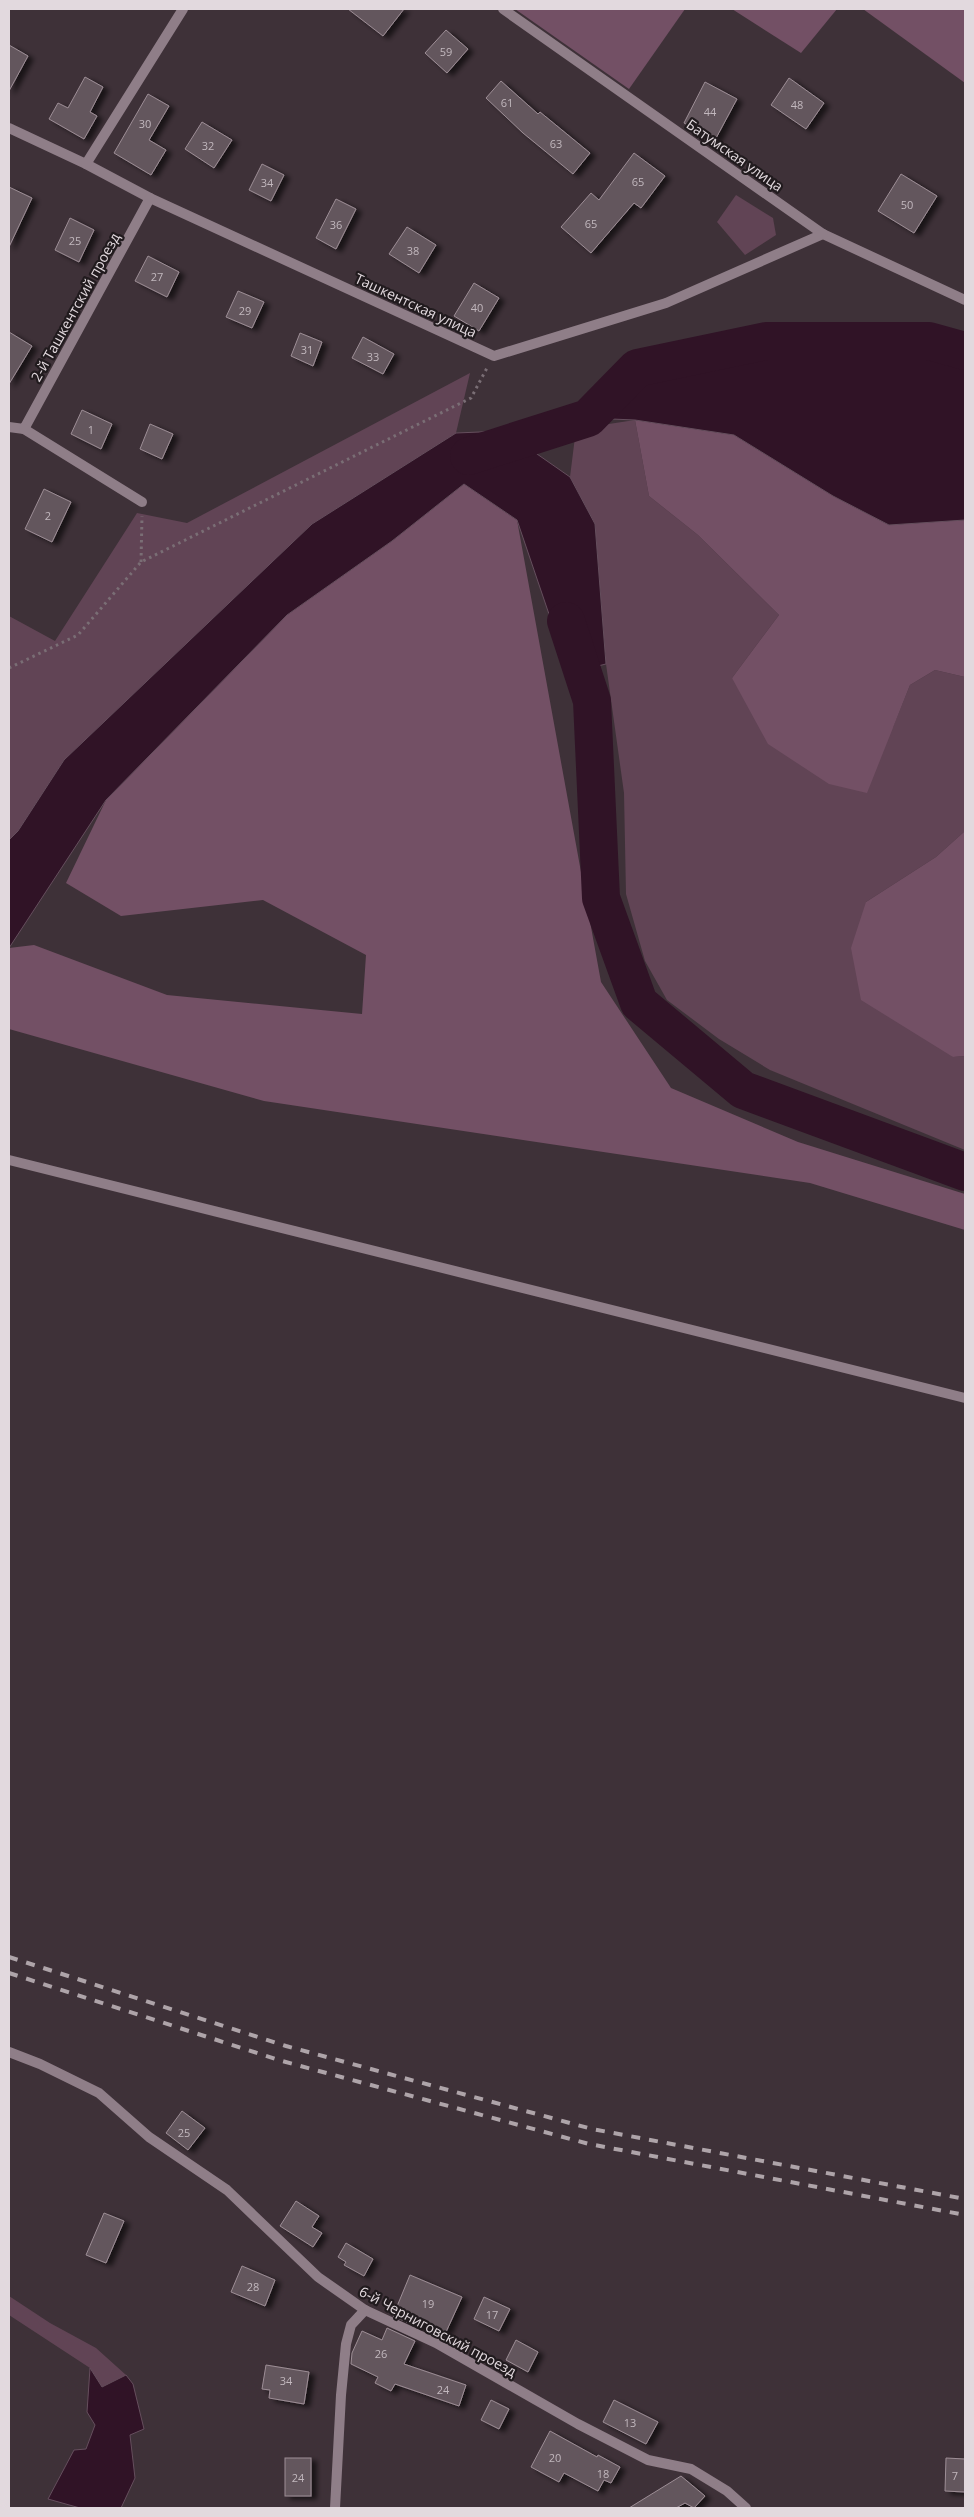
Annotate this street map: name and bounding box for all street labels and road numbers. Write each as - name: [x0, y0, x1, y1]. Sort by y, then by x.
- street label: Батумская улица: [683, 115, 787, 195]
- street label: 2-й Ташкентский проезд: [26, 229, 124, 385]
- street label: Ташкентская улица: [352, 268, 480, 342]
- street label: 6-й Черниговский проезд: [356, 2281, 520, 2381]

